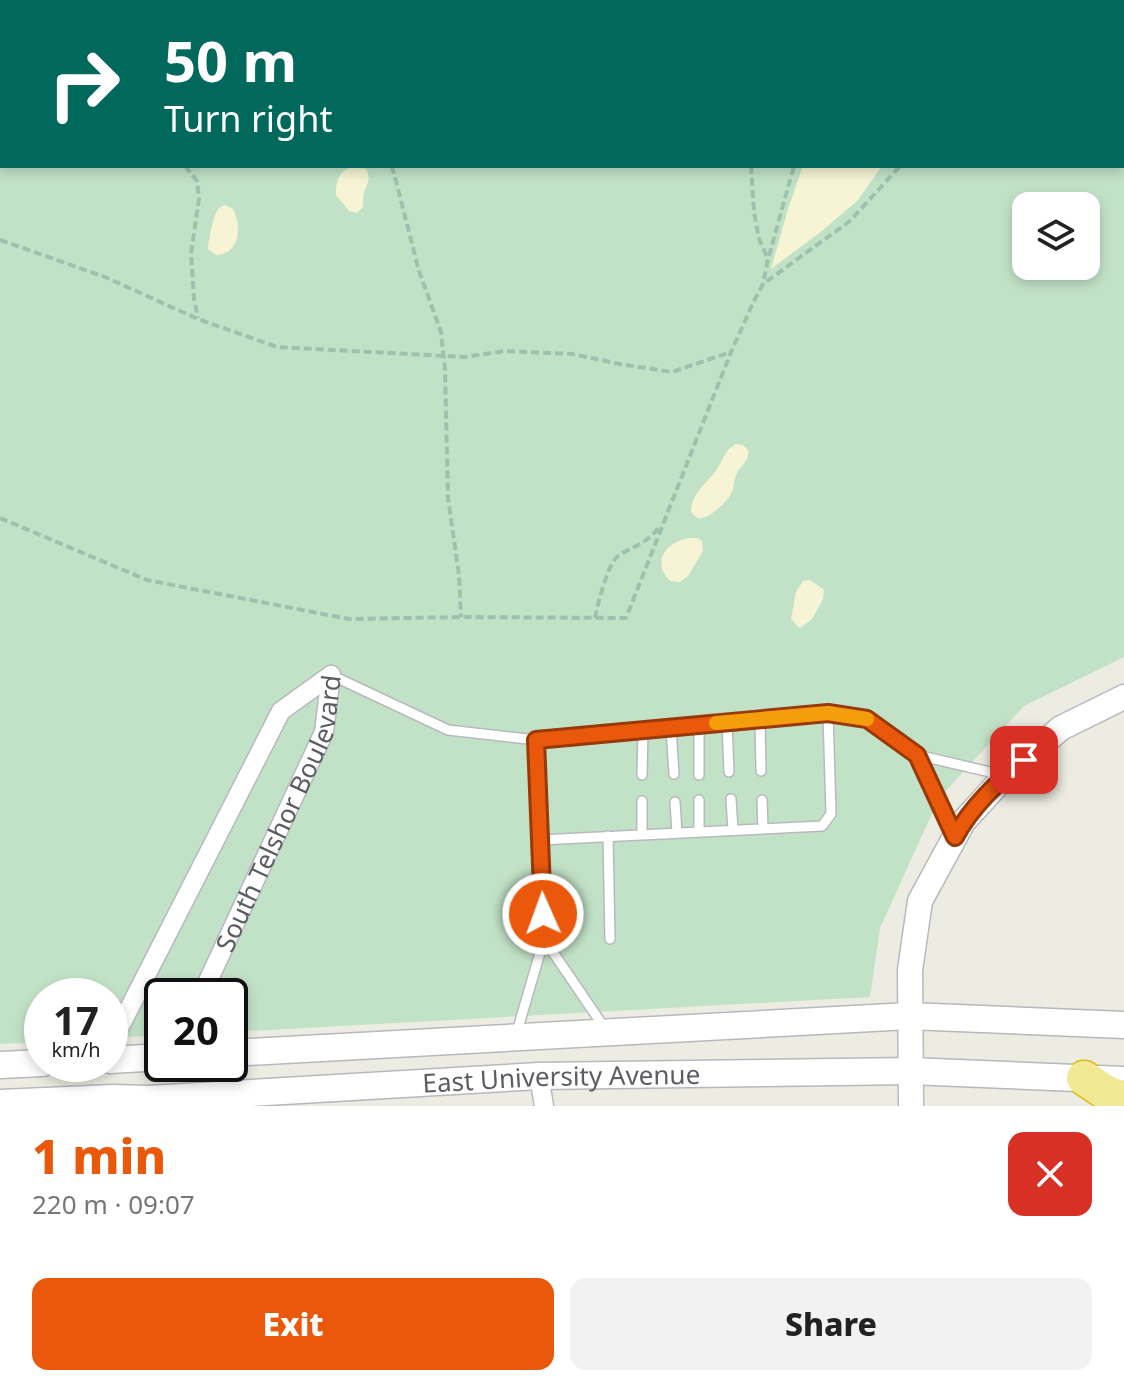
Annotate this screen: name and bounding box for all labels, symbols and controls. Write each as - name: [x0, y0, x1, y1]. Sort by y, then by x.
- text: 50 m: [164, 22, 297, 98]
- icon: right: [32, 32, 136, 136]
- text: Turn right: [164, 94, 332, 143]
- map controls: [1012, 192, 1100, 280]
- button: layers: [1012, 192, 1100, 280]
- street label: South Telshor Boulevard: [206, 673, 349, 957]
- pin: [990, 726, 1058, 794]
- icon: arrive: [1002, 738, 1046, 782]
- position arrow: [501, 872, 585, 956]
- speed limit sign: 20: [144, 978, 248, 1082]
- text: 17: [53, 992, 99, 1047]
- text: km/h: [51, 1036, 101, 1063]
- street label: East University Avenue: [421, 1056, 700, 1101]
- text: 1 min: [32, 1123, 166, 1188]
- button: close: [1008, 1132, 1092, 1216]
- text: 220 m · 09:07: [32, 1186, 195, 1222]
- button: Exit: [32, 1278, 554, 1370]
- button: Share: [570, 1278, 1092, 1370]

